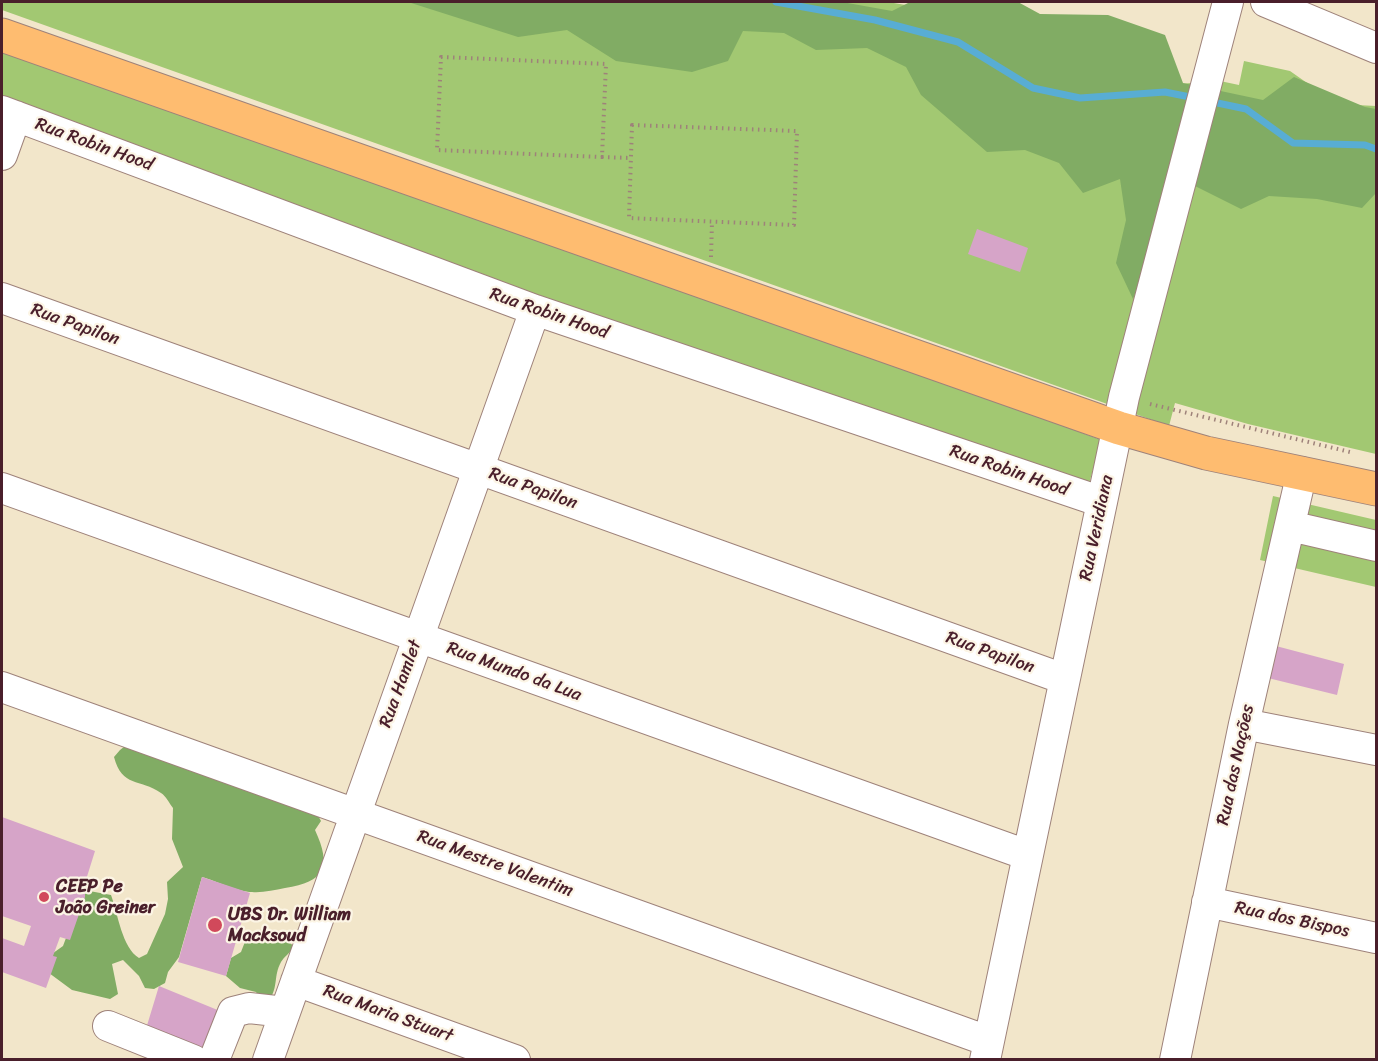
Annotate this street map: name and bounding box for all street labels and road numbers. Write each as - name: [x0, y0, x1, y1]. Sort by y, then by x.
- street label: Rua Robin Hood: [32, 114, 156, 176]
- street label: Rua Robin Hood: [487, 284, 611, 344]
- street label: Rua Papilon: [28, 299, 122, 351]
- street label: Rua Robin Hood: [947, 441, 1071, 501]
- street label: Rua Papilon: [486, 463, 580, 515]
- street label: Rua Veridiana: [1075, 473, 1119, 583]
- street label: Rua Papilon: [943, 627, 1037, 679]
- street label: Rua Hamlet: [375, 637, 427, 731]
- street label: Rua Mundo da Lua: [444, 638, 584, 706]
- street label: Rua das Nações: [1213, 703, 1259, 827]
- street label: Rua Mestre Valentim: [414, 826, 576, 902]
- street label: Rua dos Bispos: [1233, 897, 1351, 943]
- street label: Rua Maria Stuart: [320, 980, 456, 1048]

